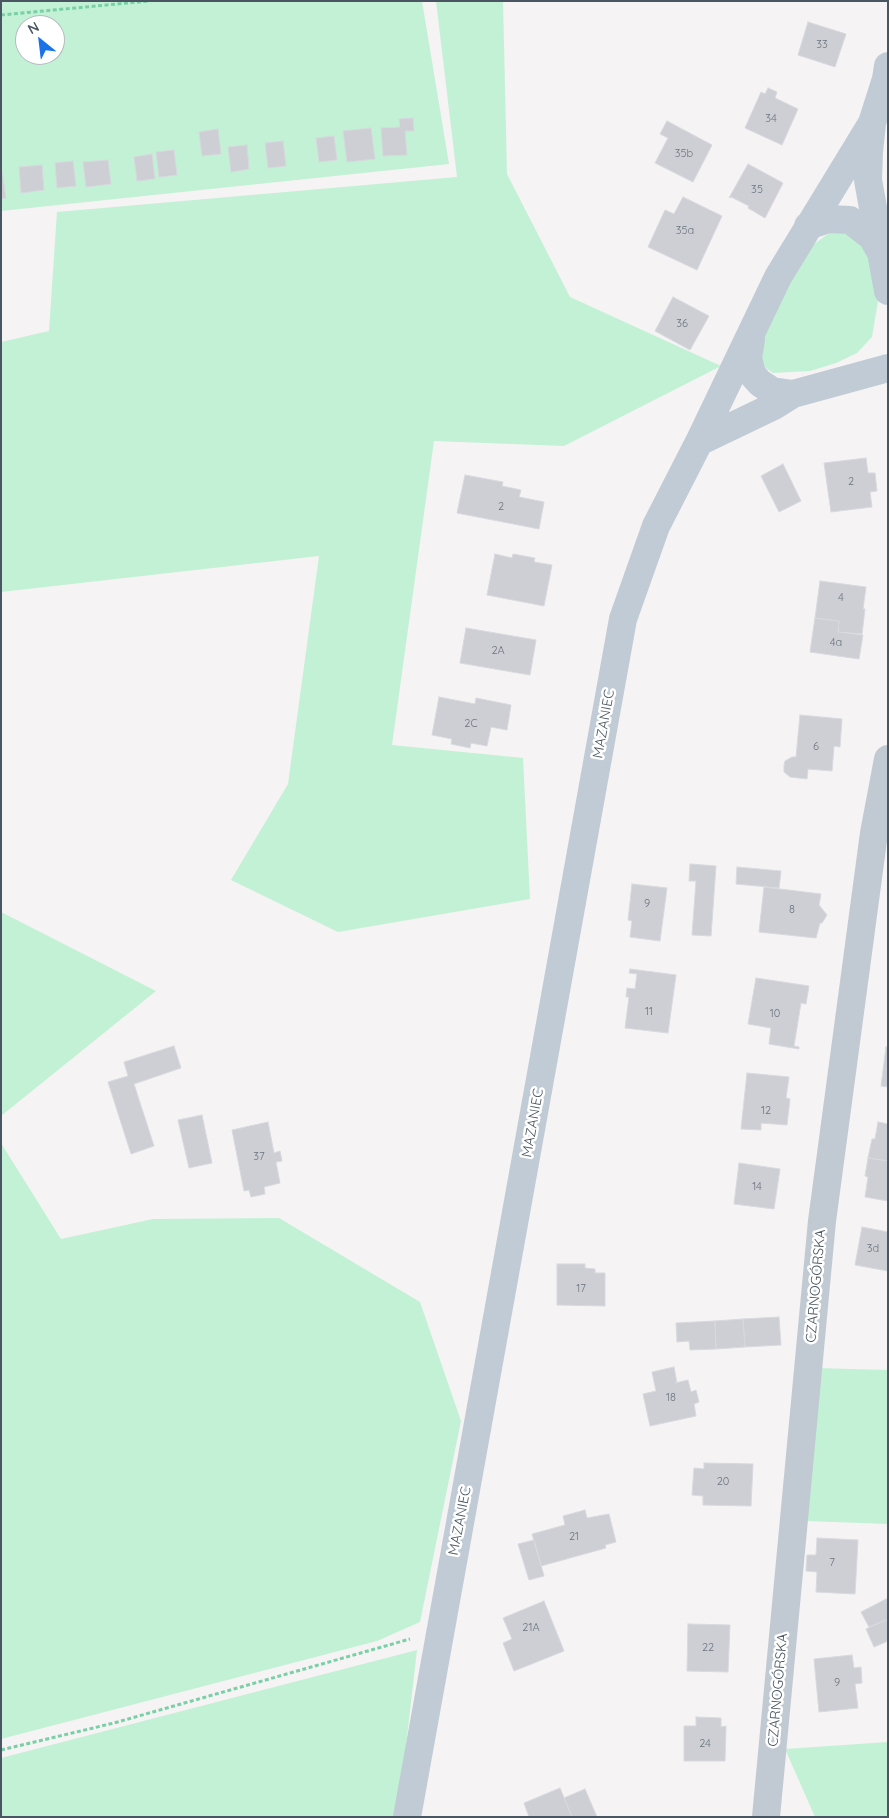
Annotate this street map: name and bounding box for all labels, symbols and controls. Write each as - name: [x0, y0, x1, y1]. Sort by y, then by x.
- north arrow: [15, 15, 65, 65]
- text: N: [24, 17, 42, 38]
- house number: 33: [816, 38, 828, 52]
- house number: 34: [765, 112, 777, 126]
- house number: 35b: [675, 147, 693, 161]
- house number: 35: [751, 183, 763, 197]
- house number: 35a: [676, 224, 694, 238]
- house number: 36: [676, 317, 688, 331]
- house number: 2: [848, 475, 854, 489]
- house number: 2: [498, 500, 504, 514]
- house number: 4: [838, 591, 844, 605]
- house number: 4a: [830, 636, 842, 650]
- house number: 2A: [491, 644, 505, 658]
- street label: MAZANIEC: [590, 688, 618, 760]
- house number: 2C: [464, 717, 478, 731]
- house number: 6: [813, 740, 819, 754]
- house number: 9: [644, 897, 650, 911]
- house number: 8: [789, 903, 795, 917]
- house number: 11: [645, 1005, 653, 1019]
- house number: 10: [770, 1007, 780, 1021]
- street label: MAZANIEC: [519, 1087, 547, 1159]
- house number: 12: [761, 1104, 771, 1118]
- house number: 37: [253, 1150, 265, 1164]
- house number: 14: [752, 1180, 762, 1194]
- street label: CZARNOGÓRSKA: [803, 1229, 829, 1343]
- house number: 3d: [867, 1242, 879, 1256]
- house number: 17: [576, 1282, 586, 1296]
- house number: 18: [666, 1391, 676, 1405]
- house number: 20: [717, 1475, 729, 1489]
- street label: MAZANIEC: [445, 1485, 475, 1557]
- house number: 21: [569, 1530, 579, 1544]
- house number: 7: [829, 1556, 835, 1570]
- house number: 21A: [522, 1621, 540, 1635]
- street label: CZARNOGÓRSKA: [765, 1633, 791, 1747]
- house number: 22: [702, 1641, 714, 1655]
- house number: 9: [834, 1676, 840, 1690]
- house number: 24: [699, 1737, 711, 1751]

